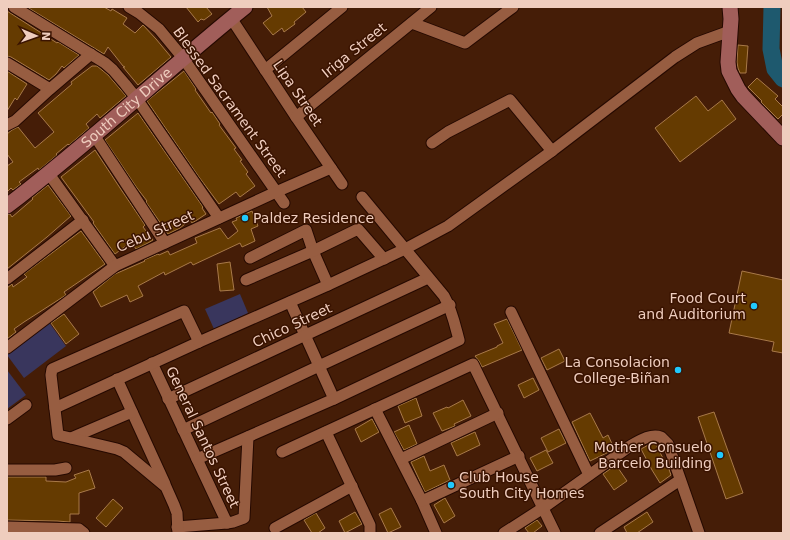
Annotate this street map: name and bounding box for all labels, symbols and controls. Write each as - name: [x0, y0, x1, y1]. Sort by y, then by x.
- north arrow: [16, 16, 56, 56]
- street label: Iriga Street: [319, 19, 390, 81]
- street label: Blessed Sacrament Street: [170, 24, 290, 181]
- text: N: [39, 31, 52, 41]
- street label: Lipa Street: [270, 57, 326, 129]
- street label: South City Drive: [78, 64, 175, 151]
- street label: Cebu Street: [114, 207, 197, 255]
- place label: Paldez Residence: [253, 210, 374, 226]
- marker: Paldez Residence: [240, 213, 250, 223]
- place label: Food Court and Auditorium: [638, 290, 747, 322]
- street label: Chico Street: [250, 299, 335, 350]
- marker: Food Court and Auditorium: [749, 301, 759, 311]
- place label: La Consolacion College-Biñan: [565, 354, 670, 386]
- street label: General Santos Street: [163, 364, 243, 511]
- marker: La Consolacion College-Biñan: [673, 365, 683, 375]
- place label: Mother Consuelo Barcelo Building: [594, 439, 712, 471]
- marker: Mother Consuelo Barcelo Building: [715, 450, 725, 460]
- place label: Club House South City Homes: [459, 469, 585, 501]
- marker: Club House South City Homes: [446, 480, 456, 490]

